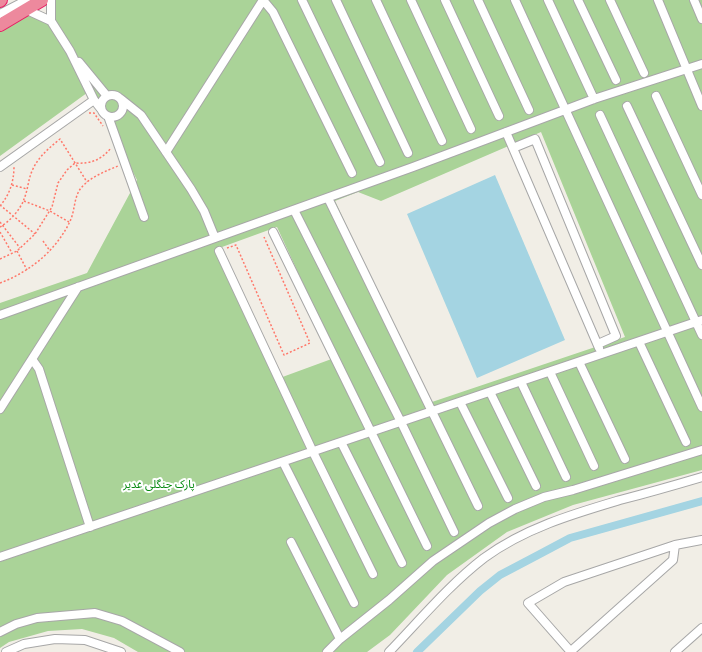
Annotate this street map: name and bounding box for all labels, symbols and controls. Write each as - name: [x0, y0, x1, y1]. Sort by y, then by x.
- park label: پارک جنگلی غدیر: [123, 478, 195, 492]

